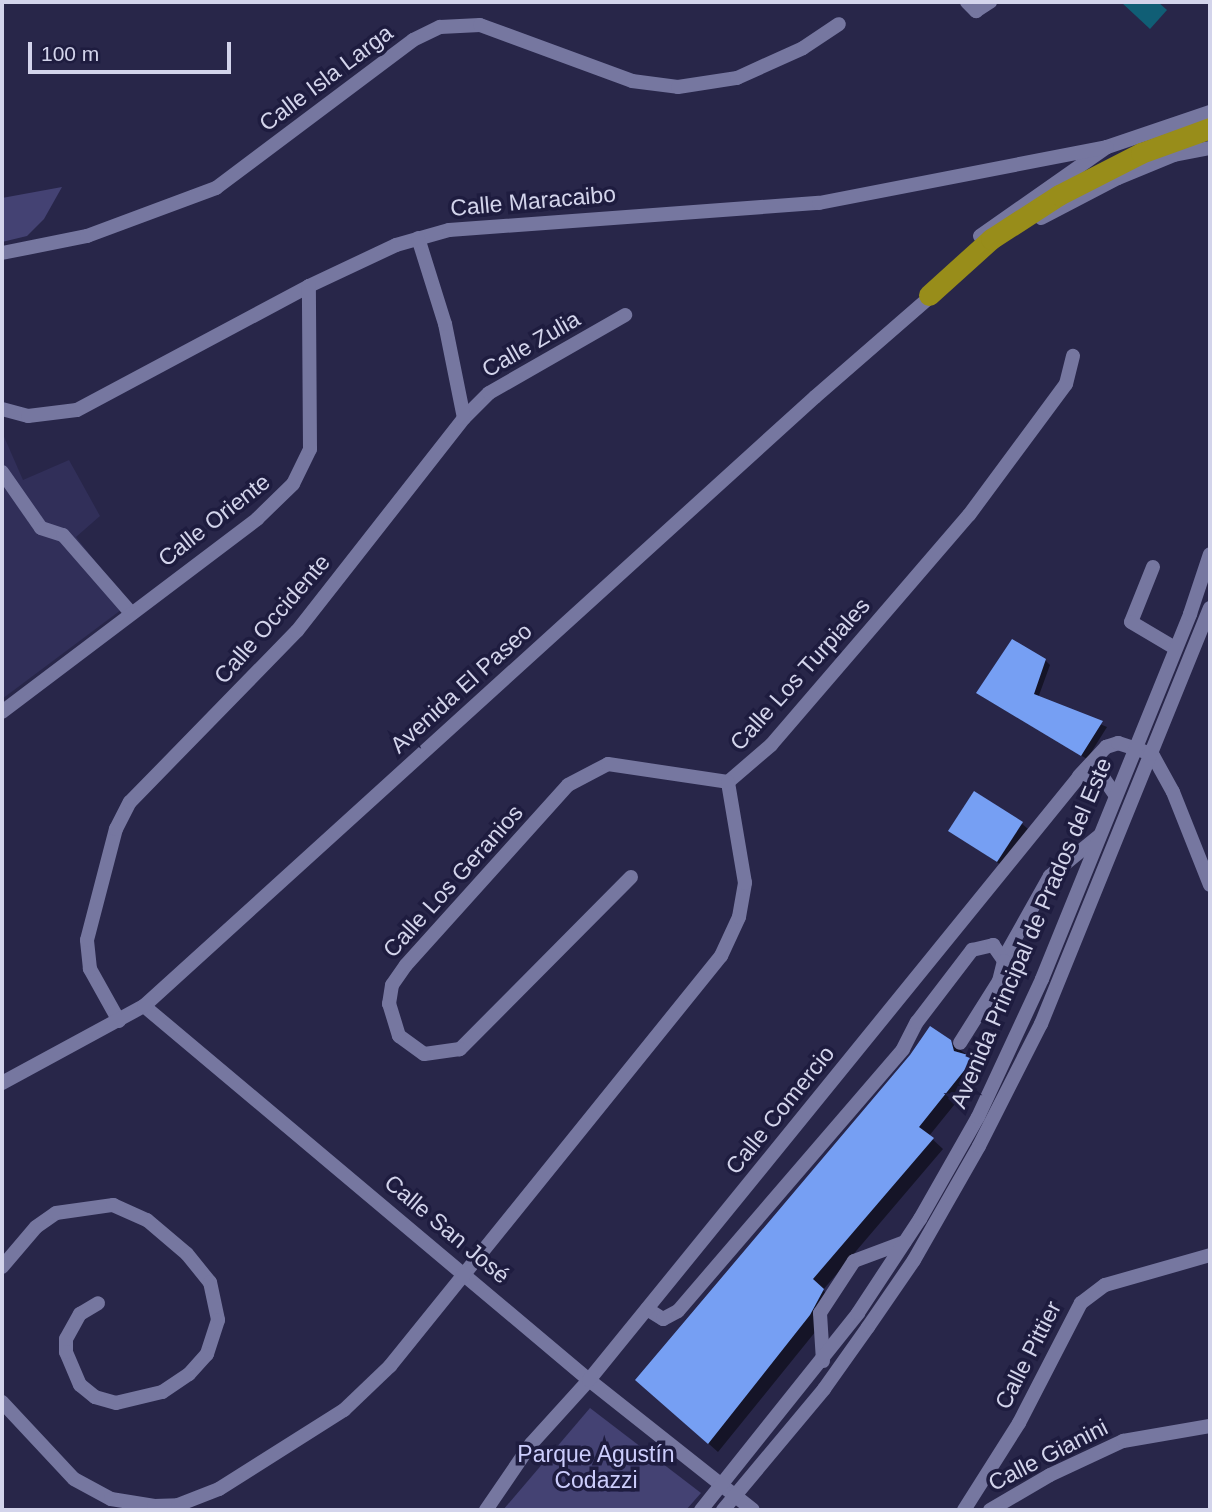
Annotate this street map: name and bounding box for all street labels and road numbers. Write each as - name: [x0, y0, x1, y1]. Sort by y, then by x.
- street label: Calle Isla Larga: [254, 19, 398, 137]
- street label: Calle Maracaibo: [449, 180, 617, 222]
- street label: Calle Zulia: [477, 305, 585, 383]
- street label: Calle Oriente: [153, 468, 275, 572]
- street label: Calle Occidente: [208, 549, 336, 689]
- street label: Calle Los Turpiales: [724, 592, 876, 756]
- street label: Avenida El Paseo: [384, 617, 538, 759]
- street label: Avenida Principal de Prados del Este: [944, 754, 1118, 1112]
- street label: Calle Los Geranios: [377, 799, 529, 963]
- street label: Calle Comercio: [720, 1040, 840, 1180]
- street label: Calle San José: [379, 1169, 515, 1289]
- street label: Calle Pittier: [989, 1296, 1067, 1414]
- street label: Calle Gianini: [984, 1413, 1112, 1497]

